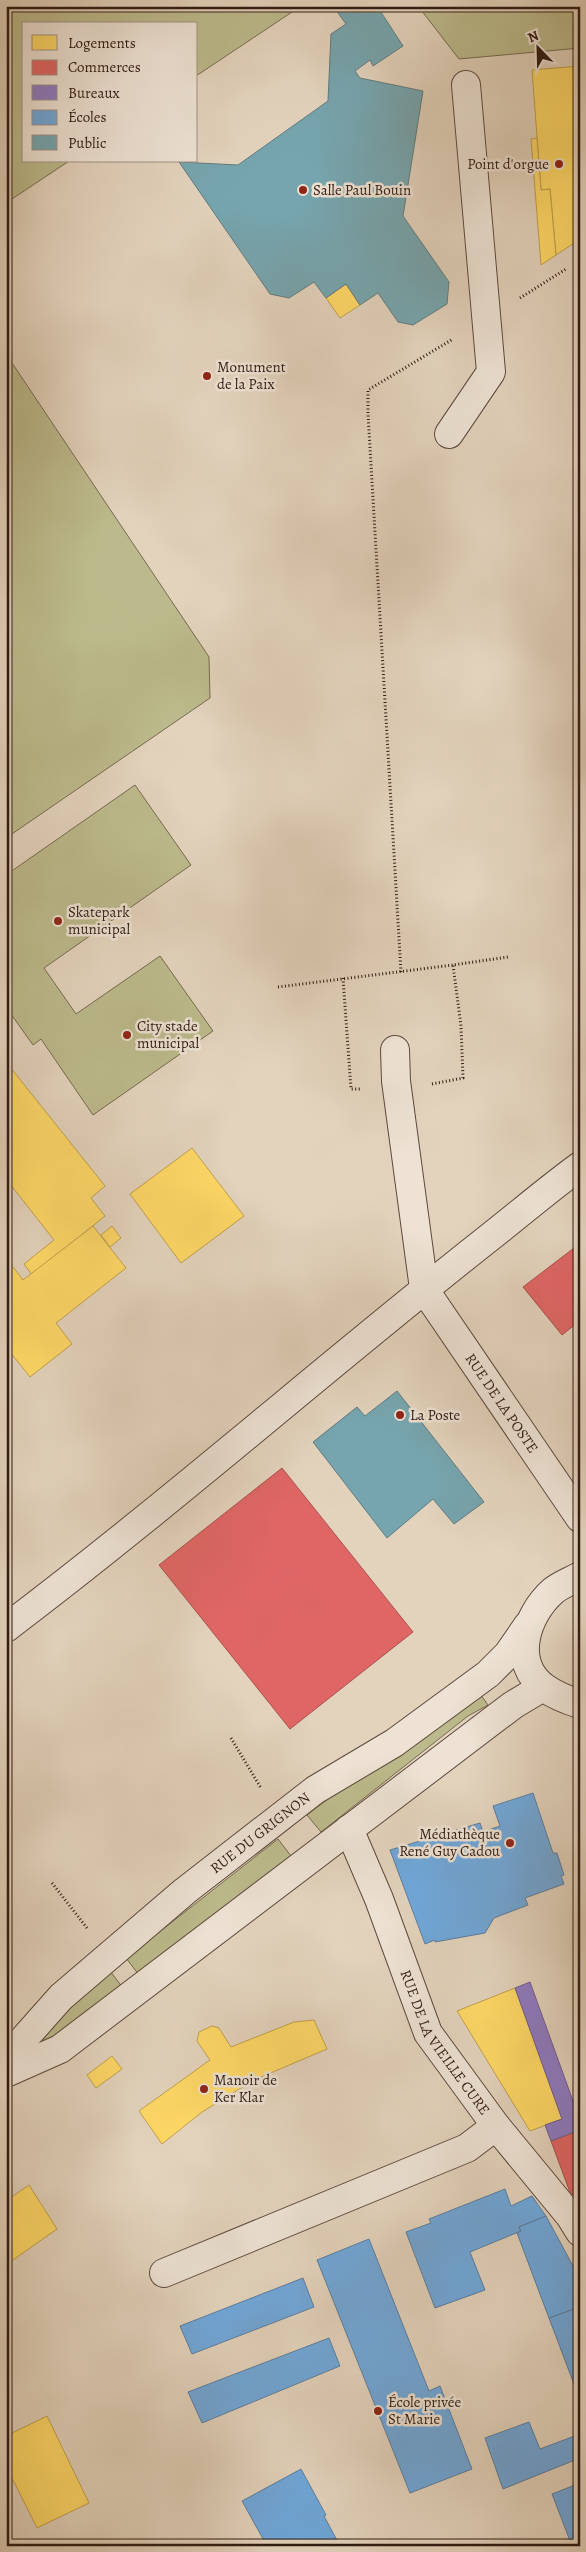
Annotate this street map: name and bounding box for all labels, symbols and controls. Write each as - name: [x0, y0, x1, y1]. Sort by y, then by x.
- legend: [22, 22, 198, 162]
- north arrow: [514, 22, 564, 72]
- text: N: [525, 26, 542, 47]
- text: Logements: [68, 33, 136, 53]
- text: Commerces: [68, 57, 141, 77]
- text: Bureaux: [68, 83, 120, 103]
- text: Écoles: [68, 107, 107, 127]
- text: Public: [68, 133, 106, 153]
- place label: Point d'orgue: [467, 154, 549, 174]
- marker: Point d'orgue: [553, 158, 565, 170]
- place label: Salle Paul Bouin: [313, 180, 411, 200]
- marker: Salle Paul Bouin: [297, 184, 309, 196]
- place label: Monument de la Paix: [217, 357, 286, 394]
- marker: Monument de la Paix: [201, 370, 213, 382]
- place label: Skatepark municipal: [68, 902, 131, 939]
- marker: Skatepark municipal: [52, 915, 64, 927]
- place label: City stade municipal: [137, 1016, 200, 1053]
- marker: City stade municipal: [121, 1029, 133, 1041]
- street label: RUE DE LA POSTE: [461, 1349, 543, 1457]
- place label: La Poste: [410, 1405, 461, 1425]
- marker: La Poste: [394, 1409, 406, 1421]
- street label: RUE DU GRIGNON: [206, 1787, 314, 1878]
- place label: Médiathèque René Guy Cadou: [399, 1824, 501, 1861]
- marker: Médiathèque René Guy Cadou: [504, 1837, 516, 1849]
- street label: RUE DE LA VIEILLE CURE: [396, 1967, 495, 2119]
- place label: Manoir de Ker Klar: [214, 2070, 277, 2107]
- marker: Manoir de Ker Klar: [198, 2083, 210, 2095]
- place label: École privée St Marie: [388, 2392, 461, 2429]
- marker: École privée St Marie: [372, 2405, 384, 2417]

